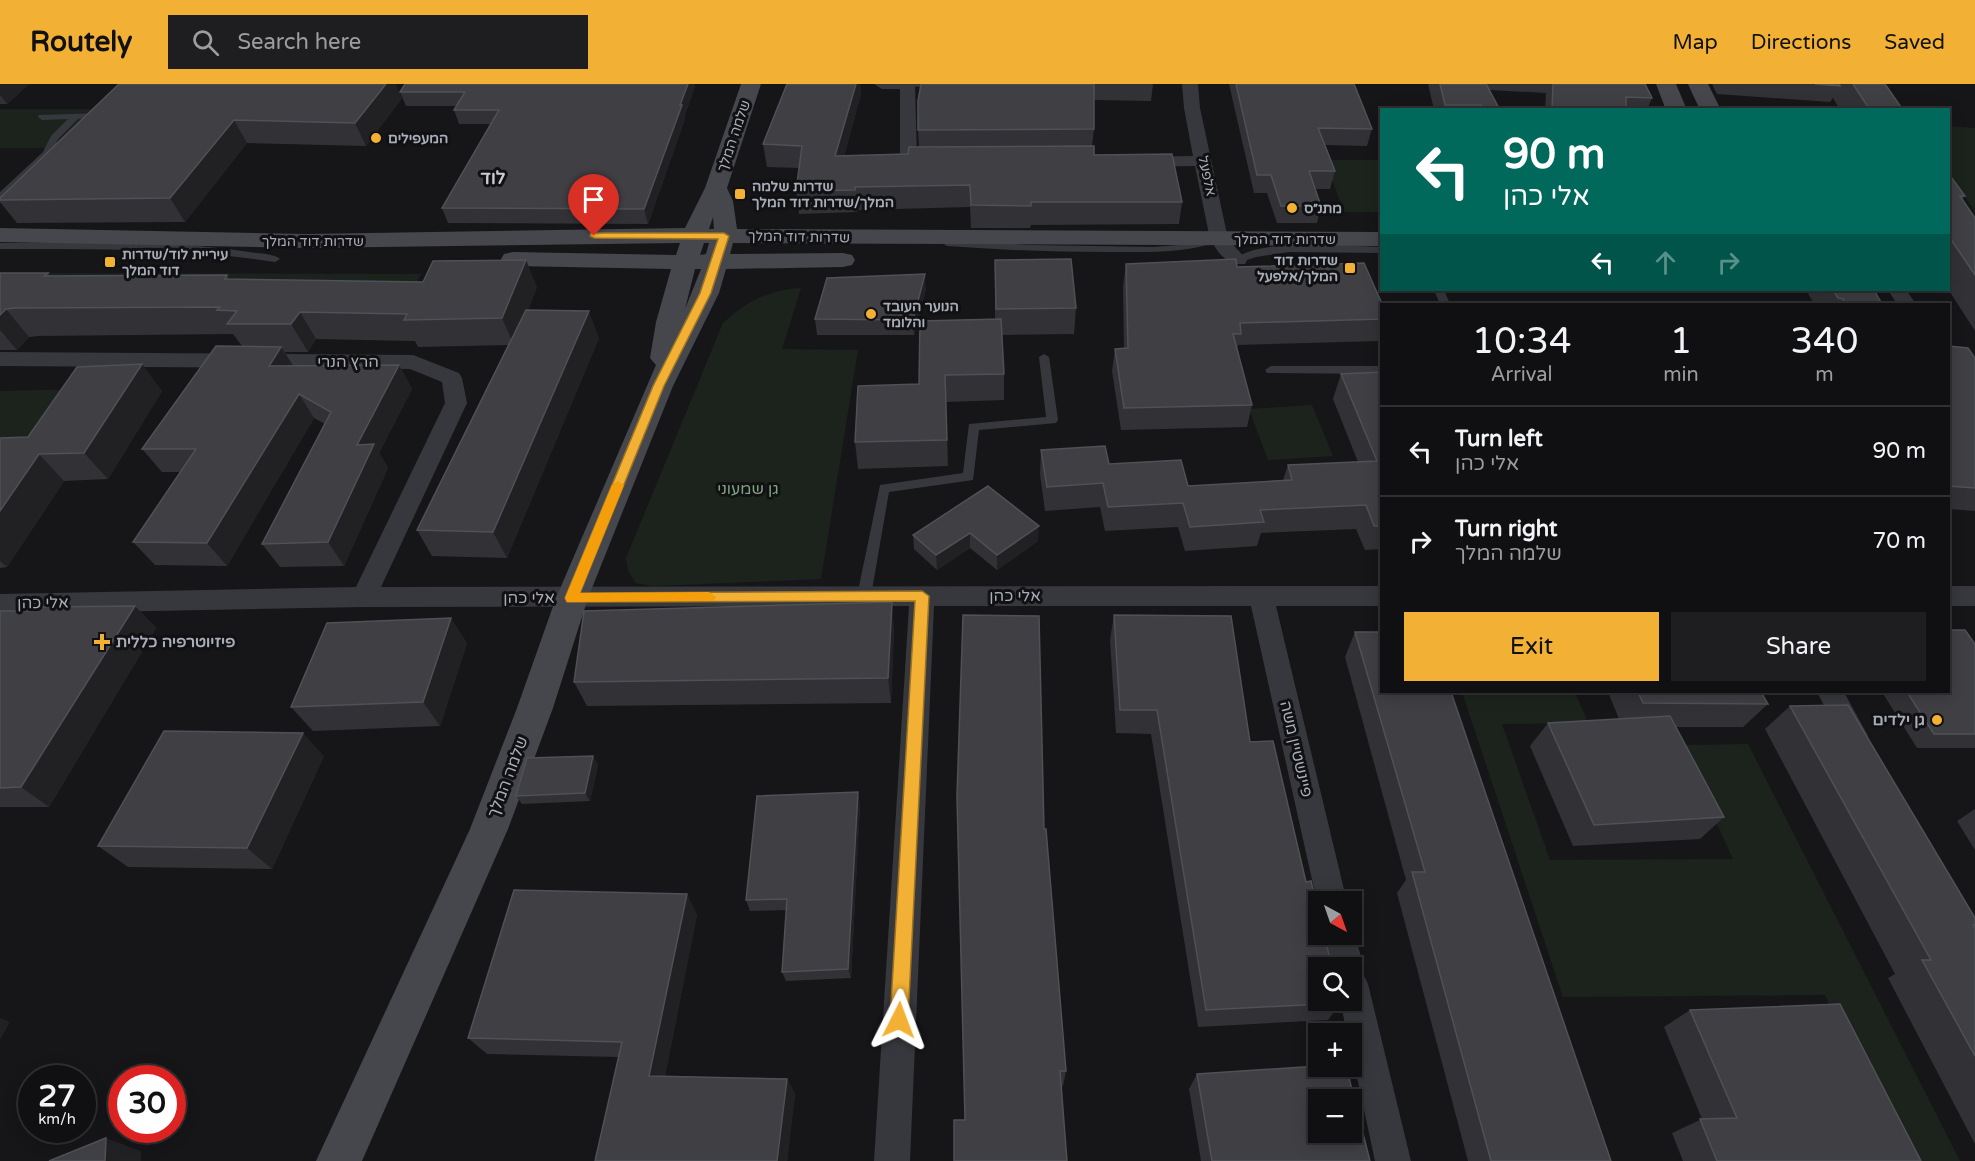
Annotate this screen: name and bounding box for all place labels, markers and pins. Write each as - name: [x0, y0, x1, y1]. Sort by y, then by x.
- place label: המעפילים: [388, 130, 448, 147]
- marker: המעפילים: [369, 131, 383, 145]
- pin: [568, 174, 619, 236]
- place label: שדרות שלמה המלך/שדרות דוד המלך: [752, 178, 894, 211]
- marker: שדרות שלמה המלך/שדרות דוד המלך: [733, 187, 747, 201]
- place label: מתנ״ס: [1304, 200, 1342, 217]
- marker: מתנ״ס: [1285, 201, 1299, 215]
- place label: עיריית לוד/שדרות דוד המלך: [122, 246, 228, 279]
- place label: שדרות דוד המלך/אלפעל: [1257, 252, 1338, 285]
- marker: עיריית לוד/שדרות דוד המלך: [103, 255, 117, 269]
- marker: שדרות דוד המלך/אלפעל: [1343, 261, 1357, 275]
- place label: הנוער העובד והלומד: [883, 298, 959, 331]
- marker: הנוער העובד והלומד: [864, 307, 878, 321]
- place label: פיזיוטרפיה כללית: [116, 632, 235, 652]
- marker: פיזיוטרפיה כללית: [93, 633, 111, 651]
- place label: גן ילדים: [1872, 710, 1925, 730]
- marker: גן ילדים: [1930, 713, 1944, 727]

